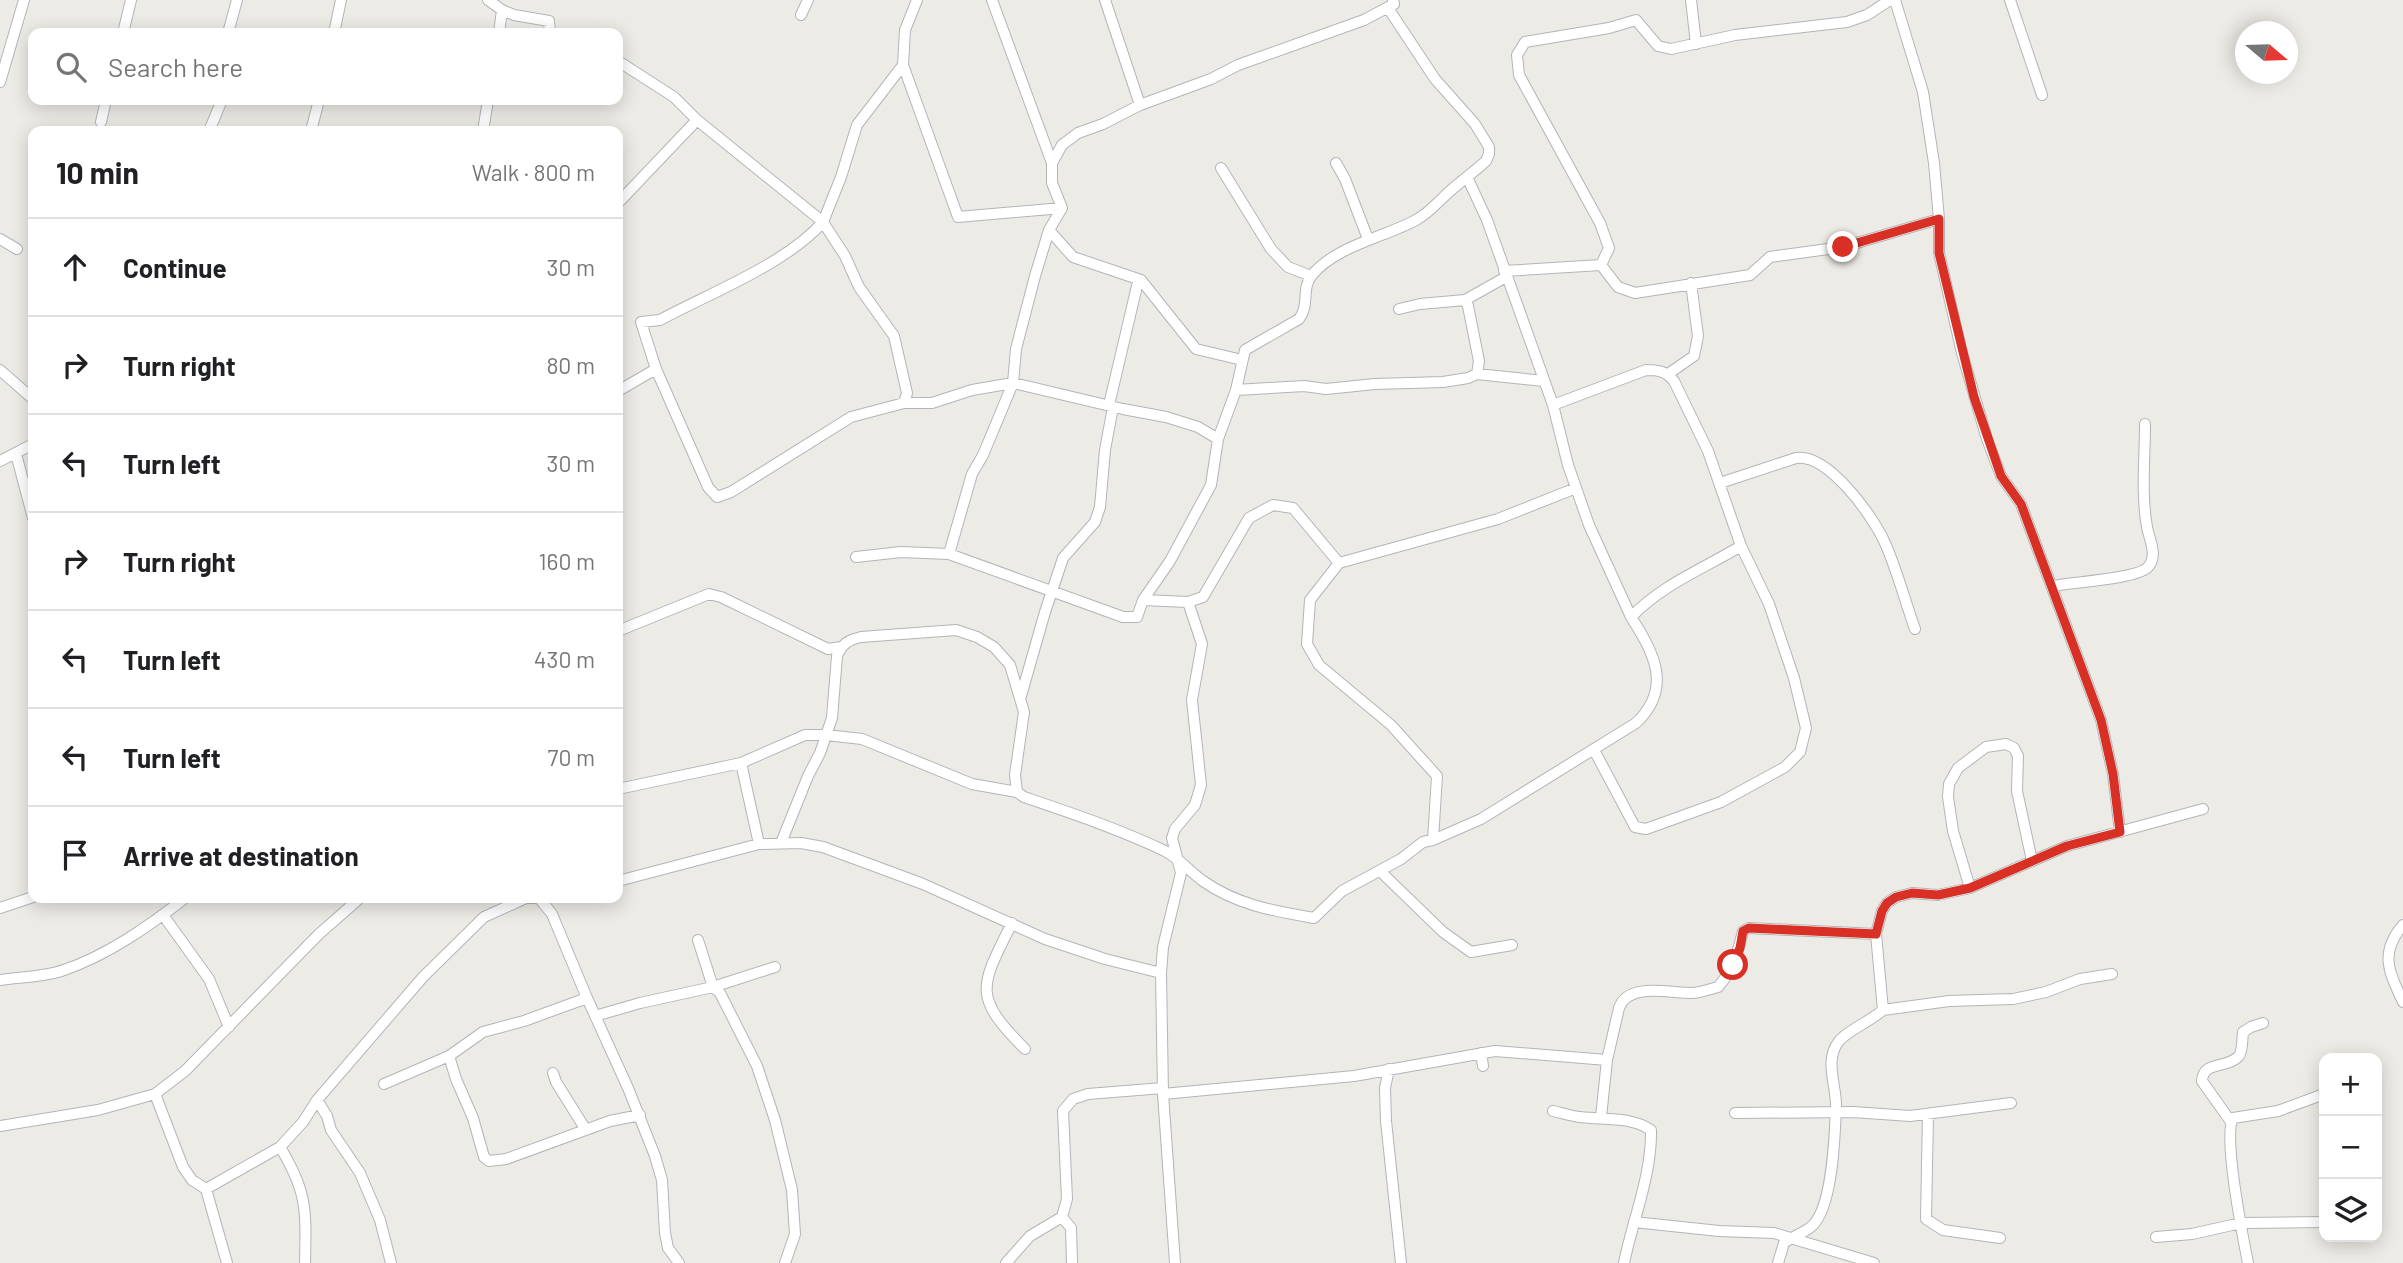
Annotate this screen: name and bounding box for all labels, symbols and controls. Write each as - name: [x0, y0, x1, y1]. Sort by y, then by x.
- north arrow: [2235, 21, 2298, 84]
- search box: [28, 28, 623, 105]
- icon: search: [52, 48, 90, 86]
- text: Search here: [108, 51, 243, 82]
- text: 10 min: [56, 154, 139, 190]
- text: Walk · 800 m: [472, 158, 595, 186]
- route end: [1827, 231, 1858, 262]
- icon: ahead: [56, 248, 94, 286]
- text: Continue: [123, 252, 227, 283]
- text: 30 m: [547, 253, 595, 281]
- icon: right: [56, 346, 94, 384]
- text: Turn right: [123, 350, 236, 381]
- text: 80 m: [546, 351, 595, 379]
- icon: left: [56, 444, 94, 482]
- text: Turn left: [123, 448, 221, 479]
- text: 30 m: [547, 449, 595, 477]
- icon: right: [56, 542, 94, 580]
- text: Turn right: [123, 546, 236, 577]
- text: 160 m: [538, 547, 595, 575]
- icon: left: [56, 640, 94, 678]
- text: Turn left: [123, 644, 221, 675]
- text: 430 m: [534, 645, 595, 673]
- icon: left: [56, 738, 94, 776]
- text: Turn left: [123, 742, 221, 773]
- text: 70 m: [548, 743, 595, 771]
- icon: arrive: [56, 836, 94, 874]
- text: Arrive at destination: [123, 840, 359, 871]
- route start: [1717, 949, 1748, 980]
- map controls: [2319, 1053, 2382, 1242]
- button: +: [2319, 1053, 2382, 1116]
- button: −: [2319, 1116, 2382, 1179]
- button: layers: [2319, 1179, 2382, 1242]

